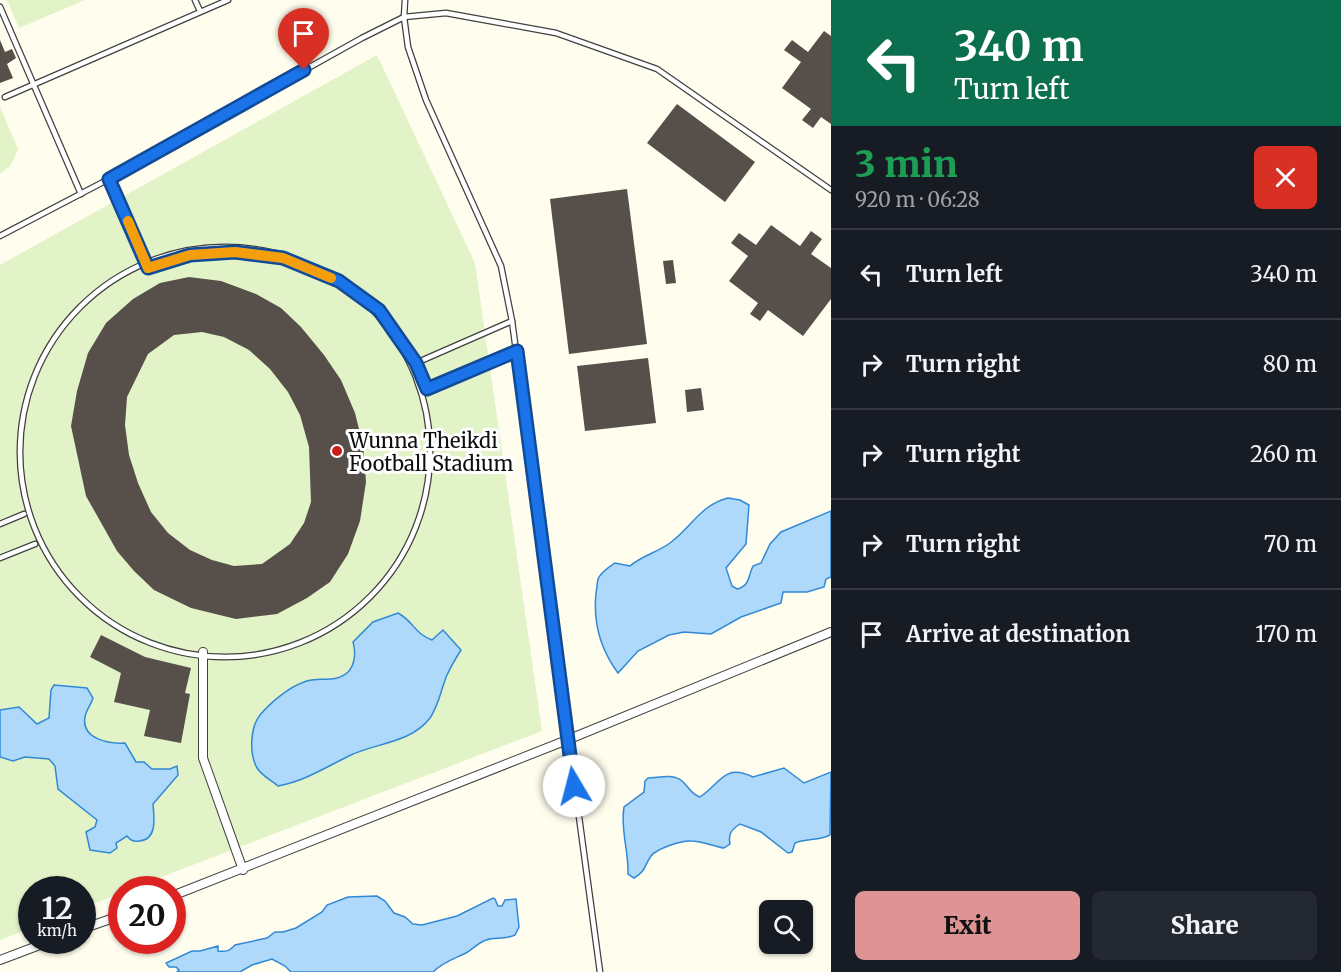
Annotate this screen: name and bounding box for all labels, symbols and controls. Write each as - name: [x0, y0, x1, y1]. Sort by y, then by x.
- pin: [278, 8, 329, 70]
- icon: arrive: [287, 17, 320, 50]
- text: 340 m: [954, 20, 1084, 72]
- icon: left: [855, 24, 933, 102]
- text: Turn left: [954, 72, 1069, 106]
- text: 3 min: [855, 142, 958, 187]
- button: close: [1254, 146, 1317, 209]
- text: 920 m · 06:28: [855, 187, 980, 212]
- icon: left: [855, 258, 888, 291]
- text: Turn left: [906, 260, 1003, 288]
- text: 340 m: [1250, 260, 1317, 288]
- icon: right: [855, 348, 888, 381]
- text: Turn right: [906, 350, 1020, 378]
- text: 80 m: [1263, 350, 1317, 378]
- place label: Wunna Theikdi Football Stadium: [348, 428, 513, 476]
- icon: right: [855, 438, 888, 471]
- text: Turn right: [906, 440, 1020, 468]
- text: 260 m: [1250, 440, 1317, 468]
- marker: Wunna Theikdi Football Stadium: [330, 444, 344, 458]
- icon: right: [855, 528, 888, 561]
- text: Turn right: [906, 530, 1020, 558]
- text: 70 m: [1264, 530, 1317, 558]
- icon: arrive: [855, 618, 888, 651]
- text: Arrive at destination: [906, 620, 1130, 648]
- text: 170 m: [1255, 620, 1317, 648]
- position arrow: [542, 754, 606, 818]
- speed limit sign: 20: [108, 876, 186, 954]
- text: 12: [41, 889, 73, 927]
- button: Exit: [855, 891, 1080, 960]
- button: Share: [1092, 891, 1317, 960]
- map controls: [759, 900, 813, 954]
- button: search: [759, 900, 813, 954]
- text: km/h: [37, 921, 77, 940]

